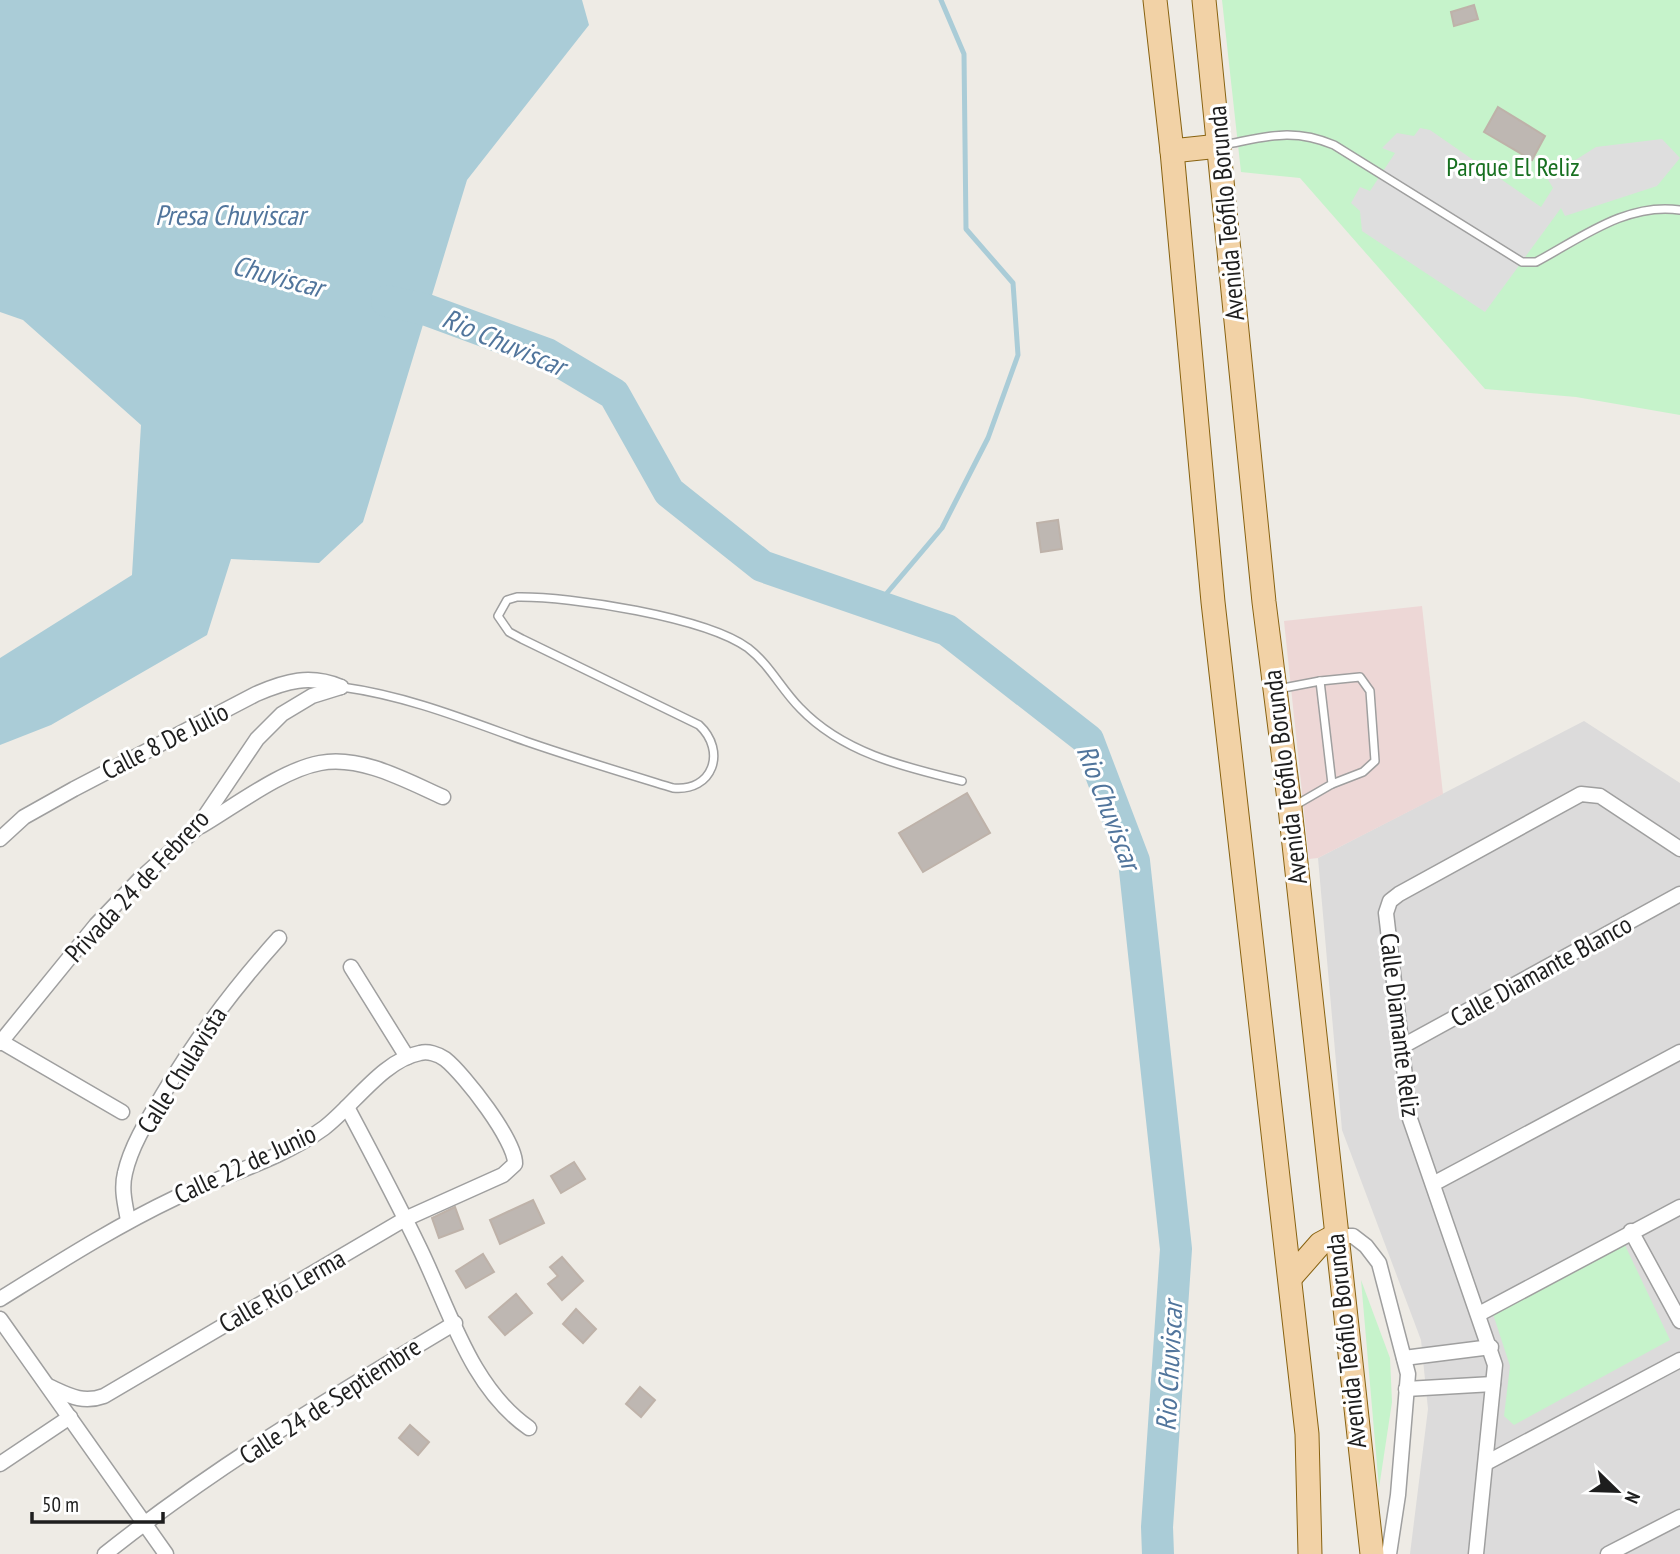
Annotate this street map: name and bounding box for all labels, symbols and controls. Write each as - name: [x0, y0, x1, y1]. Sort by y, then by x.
- street label: Avenida Teófilo Borunda: [1200, 104, 1251, 322]
- park label: Parque El Reliz: [1446, 150, 1580, 183]
- water label: Presa Chuviscar: [155, 196, 309, 233]
- water label: Chuviscar: [229, 246, 332, 306]
- water label: Rio Chuviscar: [437, 299, 575, 386]
- street label: Avenida Teófilo Borunda: [1255, 668, 1314, 886]
- street label: Calle 8 De Julio: [96, 695, 234, 787]
- water label: Rio Chuviscar: [1069, 739, 1152, 878]
- street label: Privada 24 de Febrero: [57, 802, 216, 969]
- street label: Calle Diamante Blanco: [1444, 907, 1637, 1034]
- street label: Calle Diamante Reliz: [1373, 931, 1428, 1119]
- street label: Calle Chulavista: [130, 1000, 234, 1139]
- street label: Calle 22 de Junio: [169, 1116, 321, 1211]
- street label: Avenida Teófilo Borunda: [1318, 1232, 1373, 1450]
- street label: Calle Río Lerma: [213, 1241, 351, 1340]
- water label: Rio Chuviscar: [1147, 1296, 1191, 1432]
- street label: Calle 24 de Septiembre: [233, 1330, 427, 1471]
- north arrow: [1582, 1456, 1652, 1526]
- scale bar: [32, 1480, 163, 1524]
- text: N: [1620, 1488, 1646, 1507]
- text: 50 m: [42, 1491, 79, 1518]

